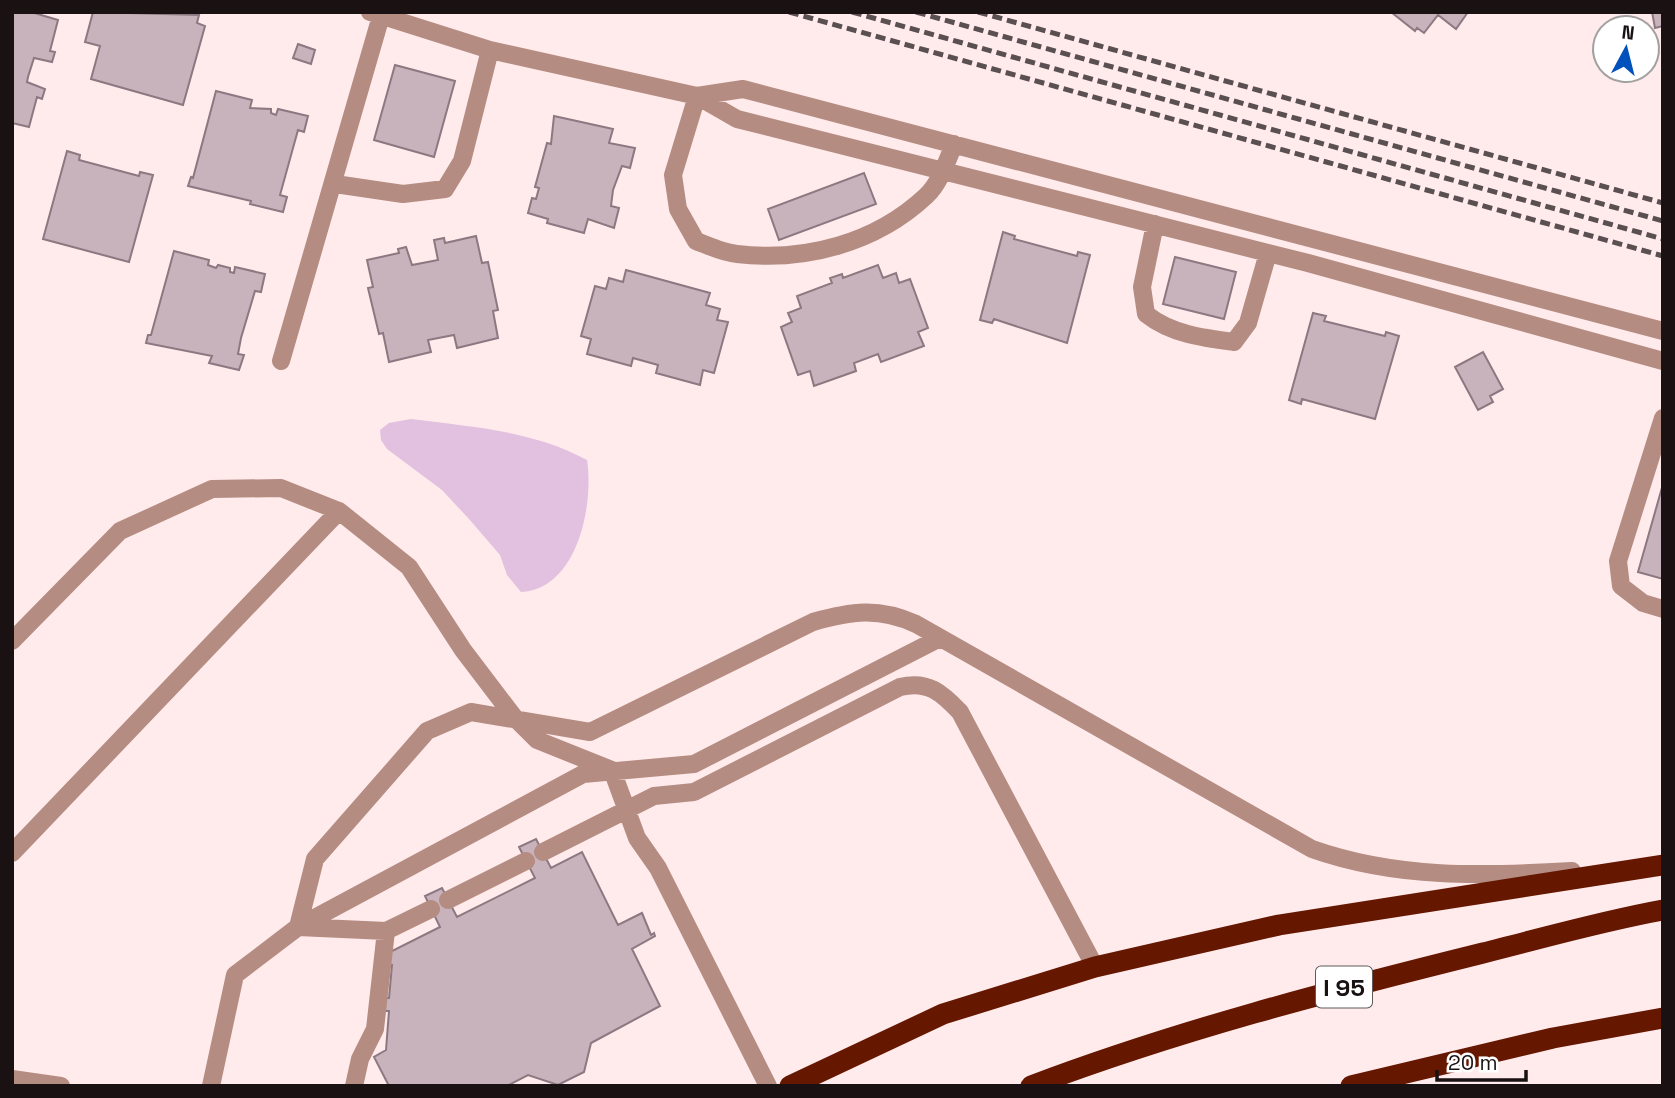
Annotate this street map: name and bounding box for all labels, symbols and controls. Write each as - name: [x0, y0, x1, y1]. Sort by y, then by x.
- north arrow: [1591, 14, 1661, 84]
- text: N: [1620, 19, 1636, 46]
- road number: I 95: [1316, 967, 1372, 1007]
- scale bar: [1437, 1038, 1526, 1082]
- text: 20 m: [1448, 1049, 1498, 1076]

